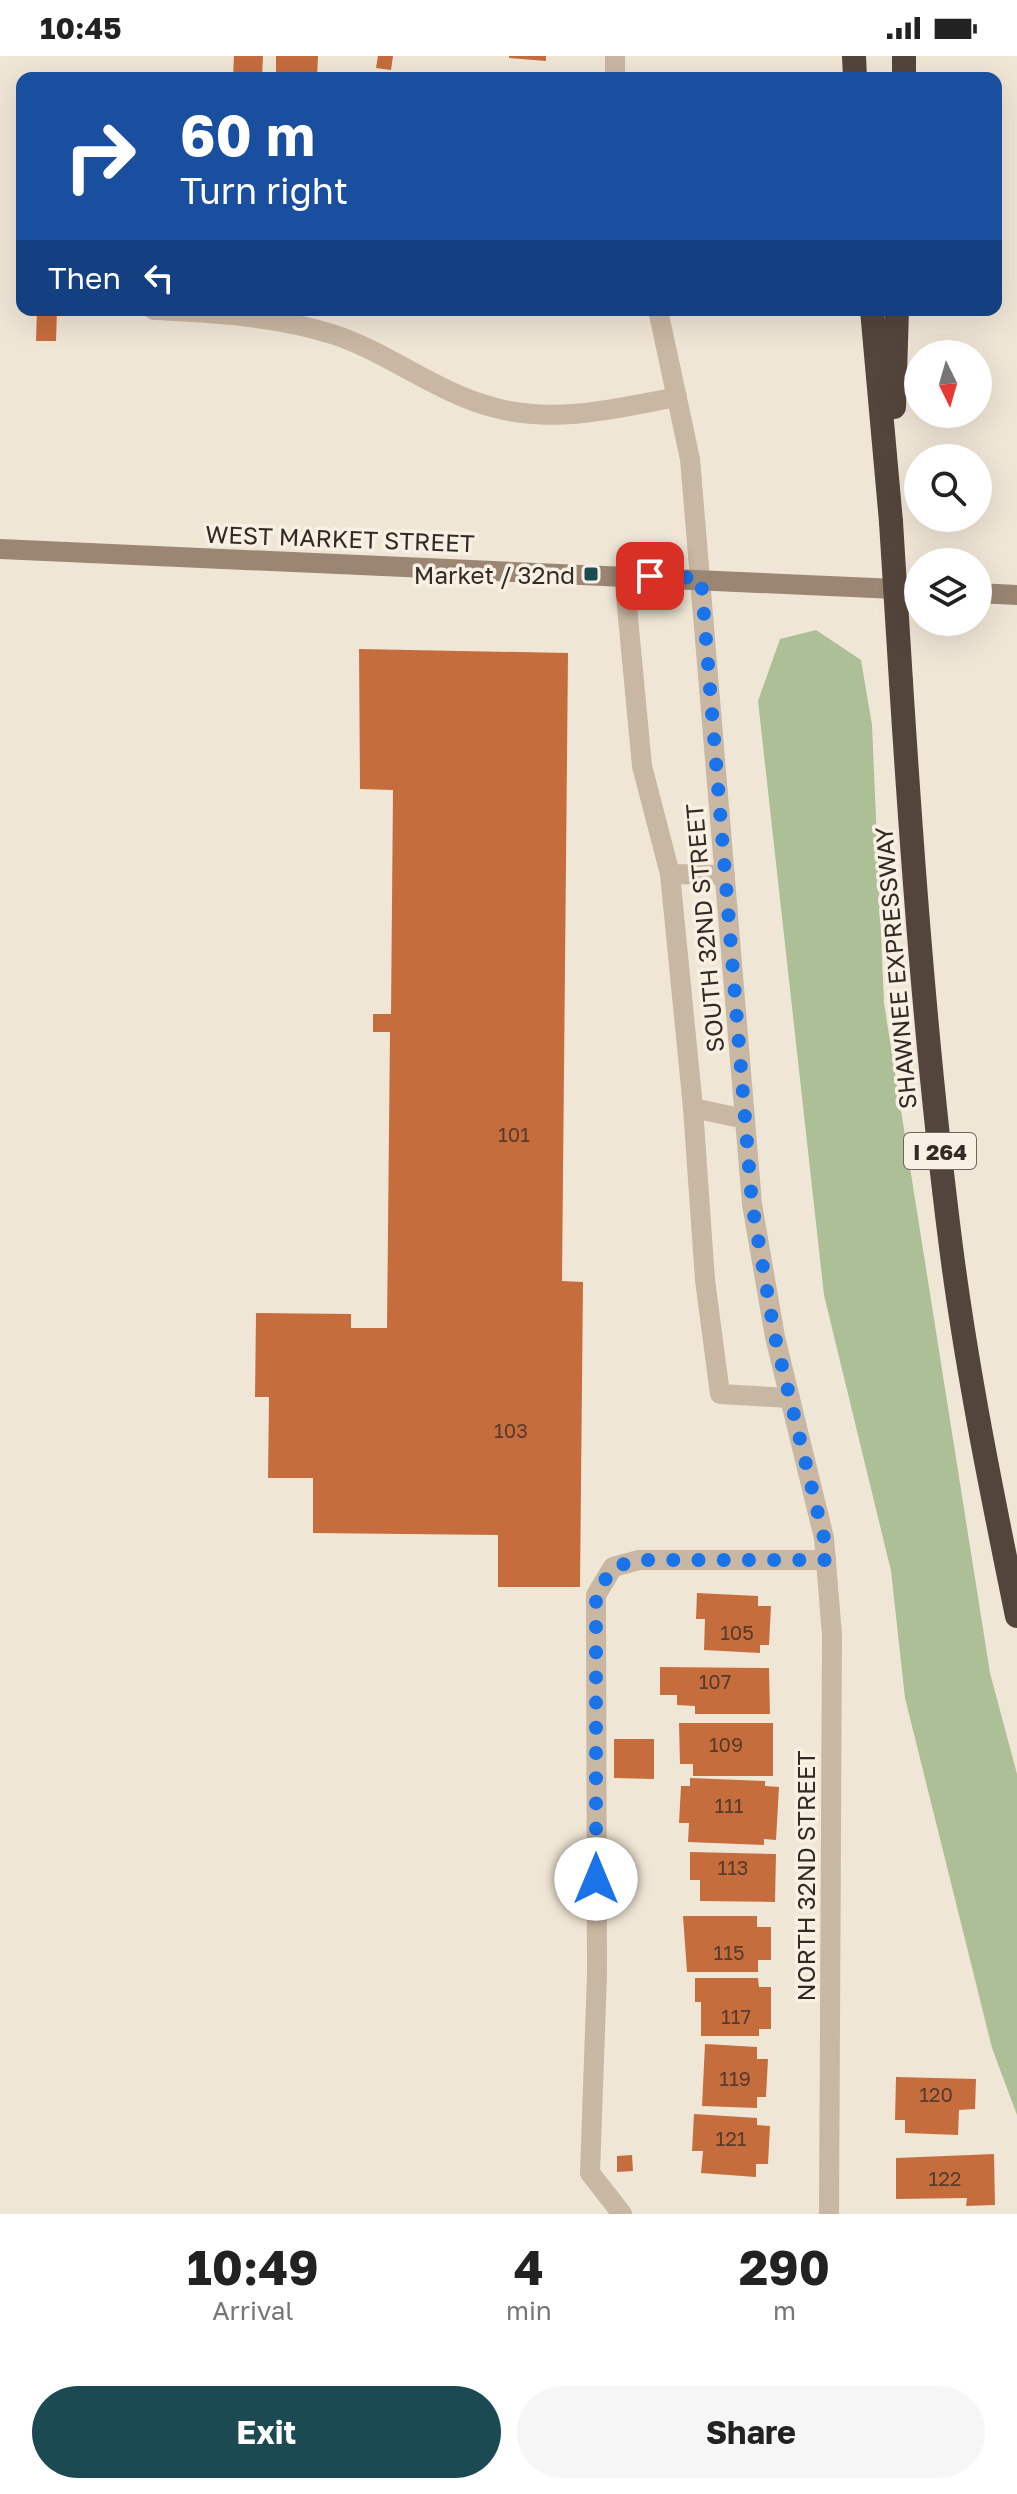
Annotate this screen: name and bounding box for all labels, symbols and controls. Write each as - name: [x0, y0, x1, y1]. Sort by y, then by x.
- text: 10:45: [40, 10, 122, 46]
- text: 60 m: [180, 101, 315, 168]
- icon: right: [48, 104, 152, 208]
- text: Turn right: [180, 169, 348, 212]
- icon: left: [137, 256, 181, 300]
- text: Then: [48, 260, 121, 296]
- north arrow: [904, 340, 992, 428]
- map controls: [904, 340, 992, 636]
- button: search: [904, 444, 992, 532]
- street label: WEST MARKET STREET: [205, 519, 475, 557]
- pin: [616, 542, 684, 610]
- button: layers: [904, 548, 992, 636]
- icon: arrive: [628, 554, 672, 598]
- place label: Market / 32nd: [414, 560, 575, 589]
- marker: Market / 32nd: [582, 565, 600, 583]
- street label: SOUTH 32ND STREET: [679, 802, 729, 1054]
- street label: SHAWNEE EXPRESSWAY: [868, 825, 922, 1110]
- house number: 101: [498, 1122, 530, 1146]
- road number: I 264: [904, 1133, 976, 1169]
- house number: 103: [494, 1418, 528, 1442]
- house number: 105: [720, 1620, 754, 1644]
- house number: 107: [699, 1669, 731, 1693]
- house number: 109: [709, 1732, 743, 1756]
- street label: NORTH 32ND STREET: [791, 1750, 820, 2001]
- house number: 111: [714, 1793, 744, 1817]
- position arrow: [554, 1837, 638, 1921]
- house number: 113: [717, 1855, 749, 1879]
- house number: 115: [714, 1940, 745, 1964]
- house number: 117: [721, 2004, 751, 2028]
- house number: 119: [719, 2066, 751, 2090]
- house number: 120: [919, 2082, 953, 2106]
- house number: 121: [716, 2126, 747, 2150]
- house number: 122: [929, 2166, 961, 2190]
- text: 10:49: [187, 2238, 319, 2296]
- text: 4: [514, 2238, 544, 2296]
- text: 290: [739, 2238, 830, 2296]
- text: Arrival: [212, 2295, 294, 2326]
- text: min: [506, 2295, 552, 2326]
- text: m: [773, 2295, 796, 2326]
- button: Exit: [32, 2386, 501, 2478]
- button: Share: [517, 2386, 985, 2478]

